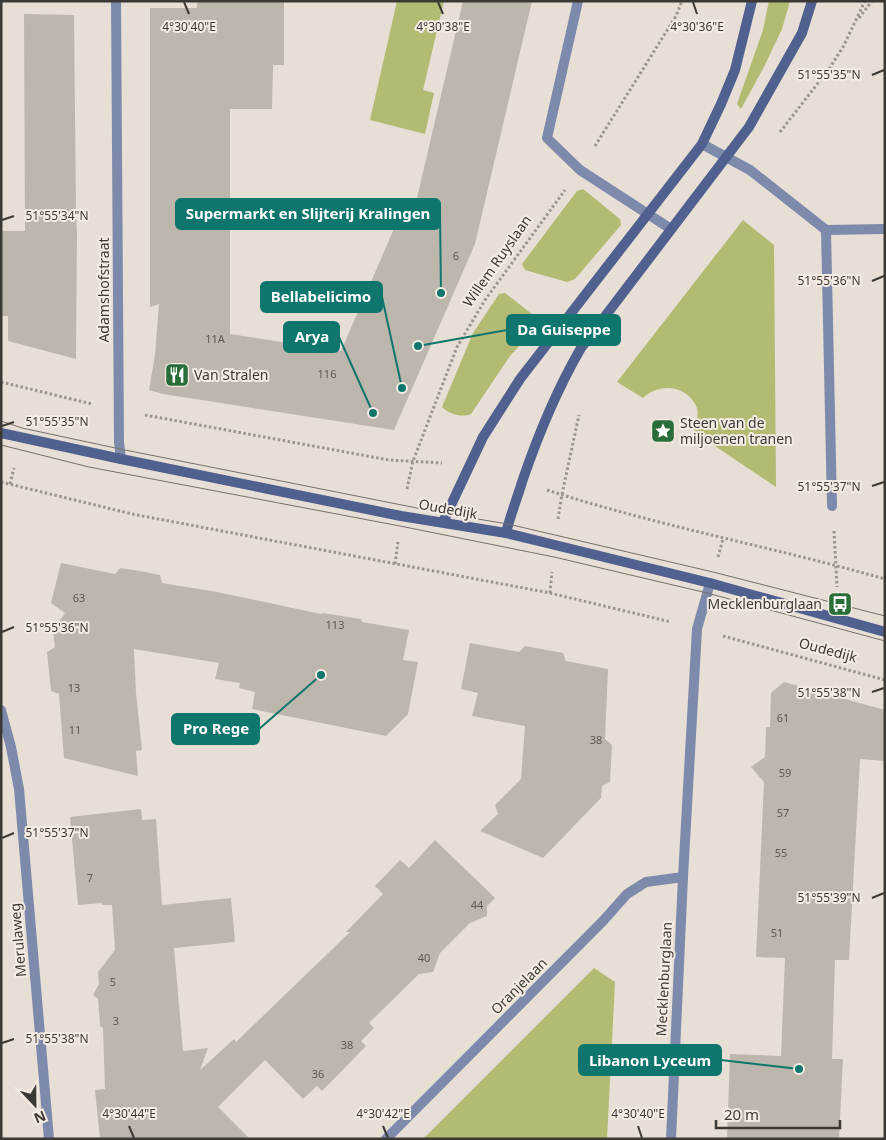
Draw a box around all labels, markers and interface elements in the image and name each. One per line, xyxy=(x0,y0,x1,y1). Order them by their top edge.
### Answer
text: 4°30'40"E xyxy=(162,18,216,35)
text: 4°30'38"E xyxy=(416,18,470,35)
text: 4°30'36"E xyxy=(670,18,724,35)
text: 51°55'35"N xyxy=(797,66,861,83)
callout: Supermarkt en Slijterij Kralingen xyxy=(176,199,440,229)
text: Supermarkt en Slijterij Kralingen xyxy=(186,203,430,223)
text: 51°55'34"N xyxy=(25,207,89,224)
street label: Willem Ruyslaan xyxy=(458,211,535,310)
street label: Adamshofstraat xyxy=(94,237,113,343)
house number: 6 xyxy=(453,248,459,263)
text: 51°55'36"N xyxy=(797,272,861,289)
callout: Bellabelicimo xyxy=(261,282,382,312)
text: Bellabelicimo xyxy=(271,286,371,306)
callout: Da Guiseppe xyxy=(507,315,620,345)
text: Da Guiseppe xyxy=(517,319,611,339)
callout: Arya xyxy=(284,322,339,352)
text: Arya xyxy=(295,326,329,346)
house number: 11A xyxy=(205,331,226,346)
restaurant icon: Van Stralen xyxy=(164,362,190,388)
place label: Van Stralen xyxy=(194,365,269,384)
house number: 116 xyxy=(318,366,336,381)
text: 51°55'35"N xyxy=(25,413,89,430)
place label: Steen van de miljoenen tranen xyxy=(680,413,793,448)
place icon: Steen van de miljoenen tranen xyxy=(650,418,676,444)
text: 51°55'37"N xyxy=(797,478,861,495)
street label: Oudedijk xyxy=(417,494,480,523)
house number: 63 xyxy=(73,590,85,605)
bus stop icon: Mecklenburglaan xyxy=(827,591,853,617)
place label: Mecklenburglaan xyxy=(708,594,822,613)
house number: 113 xyxy=(326,617,344,632)
text: 51°55'36"N xyxy=(25,619,89,636)
street label: Oudedijk xyxy=(797,633,860,667)
house number: 13 xyxy=(68,680,80,695)
text: 51°55'38"N xyxy=(797,684,861,701)
house number: 61 xyxy=(777,710,789,725)
callout: Pro Rege xyxy=(172,714,259,744)
text: Pro Rege xyxy=(183,718,249,738)
house number: 11 xyxy=(69,722,81,737)
house number: 38 xyxy=(590,732,602,747)
house number: 59 xyxy=(779,765,791,780)
house number: 57 xyxy=(777,805,789,820)
text: 51°55'37"N xyxy=(25,824,89,841)
house number: 55 xyxy=(775,845,787,860)
house number: 7 xyxy=(87,870,93,885)
text: 51°55'39"N xyxy=(797,889,861,906)
house number: 44 xyxy=(471,897,484,912)
street label: Merulaweg xyxy=(5,902,30,978)
street label: Mecklenburglaan xyxy=(651,921,676,1037)
house number: 51 xyxy=(771,925,783,940)
house number: 40 xyxy=(418,950,430,965)
street label: Oranjelaan xyxy=(486,953,551,1018)
house number: 5 xyxy=(110,974,116,989)
house number: 3 xyxy=(113,1013,119,1028)
text: 51°55'38"N xyxy=(25,1030,89,1047)
house number: 38 xyxy=(341,1037,353,1052)
callout: Libanon Lyceum xyxy=(579,1045,721,1075)
text: Libanon Lyceum xyxy=(589,1050,711,1070)
house number: 36 xyxy=(312,1066,324,1081)
north arrow xyxy=(10,1080,60,1130)
scale bar xyxy=(716,1098,840,1130)
text: 20 m xyxy=(724,1104,759,1124)
text: 4°30'44"E xyxy=(102,1105,156,1122)
text: 4°30'42"E xyxy=(356,1105,410,1122)
text: 4°30'40"E xyxy=(611,1105,665,1122)
text: N xyxy=(31,1107,49,1128)

